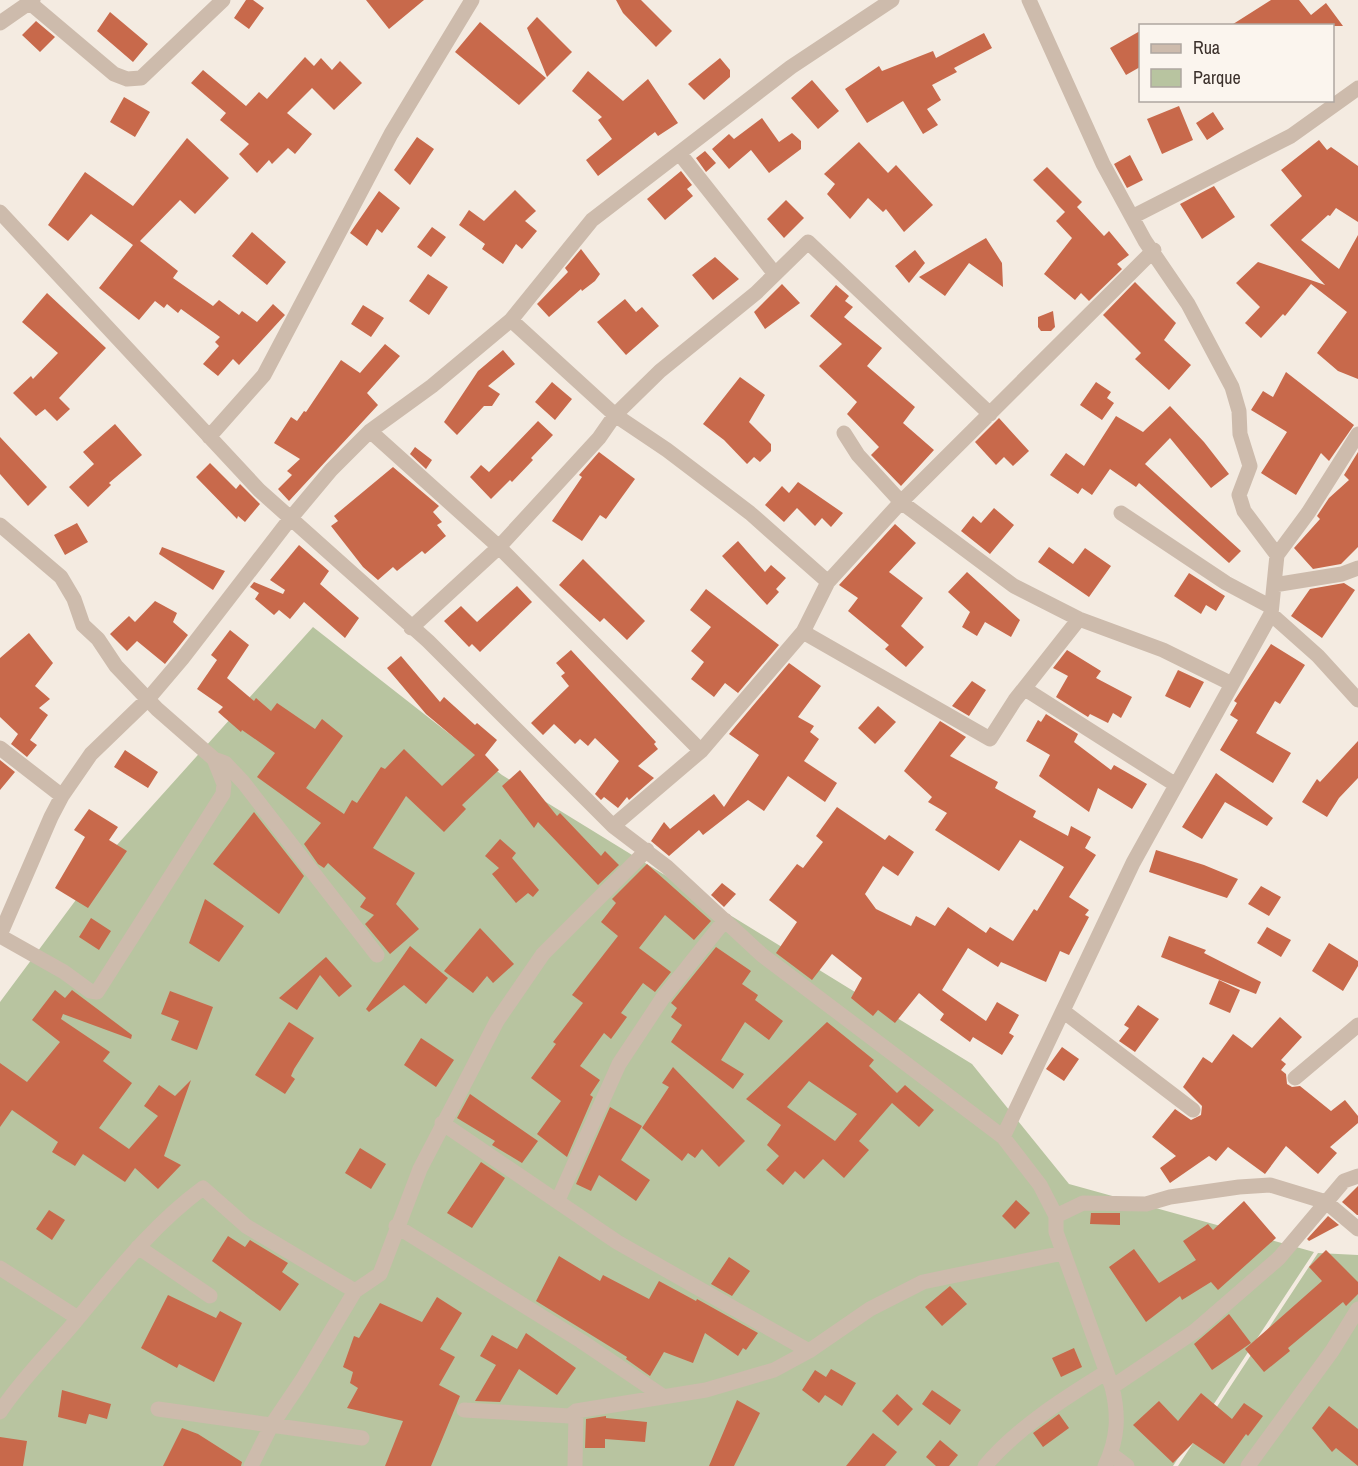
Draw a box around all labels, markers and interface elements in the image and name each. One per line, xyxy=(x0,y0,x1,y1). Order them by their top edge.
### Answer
legend xyxy=(1139,24,1334,102)
text: Rua xyxy=(1193,35,1220,60)
text: Parque xyxy=(1193,65,1241,90)

